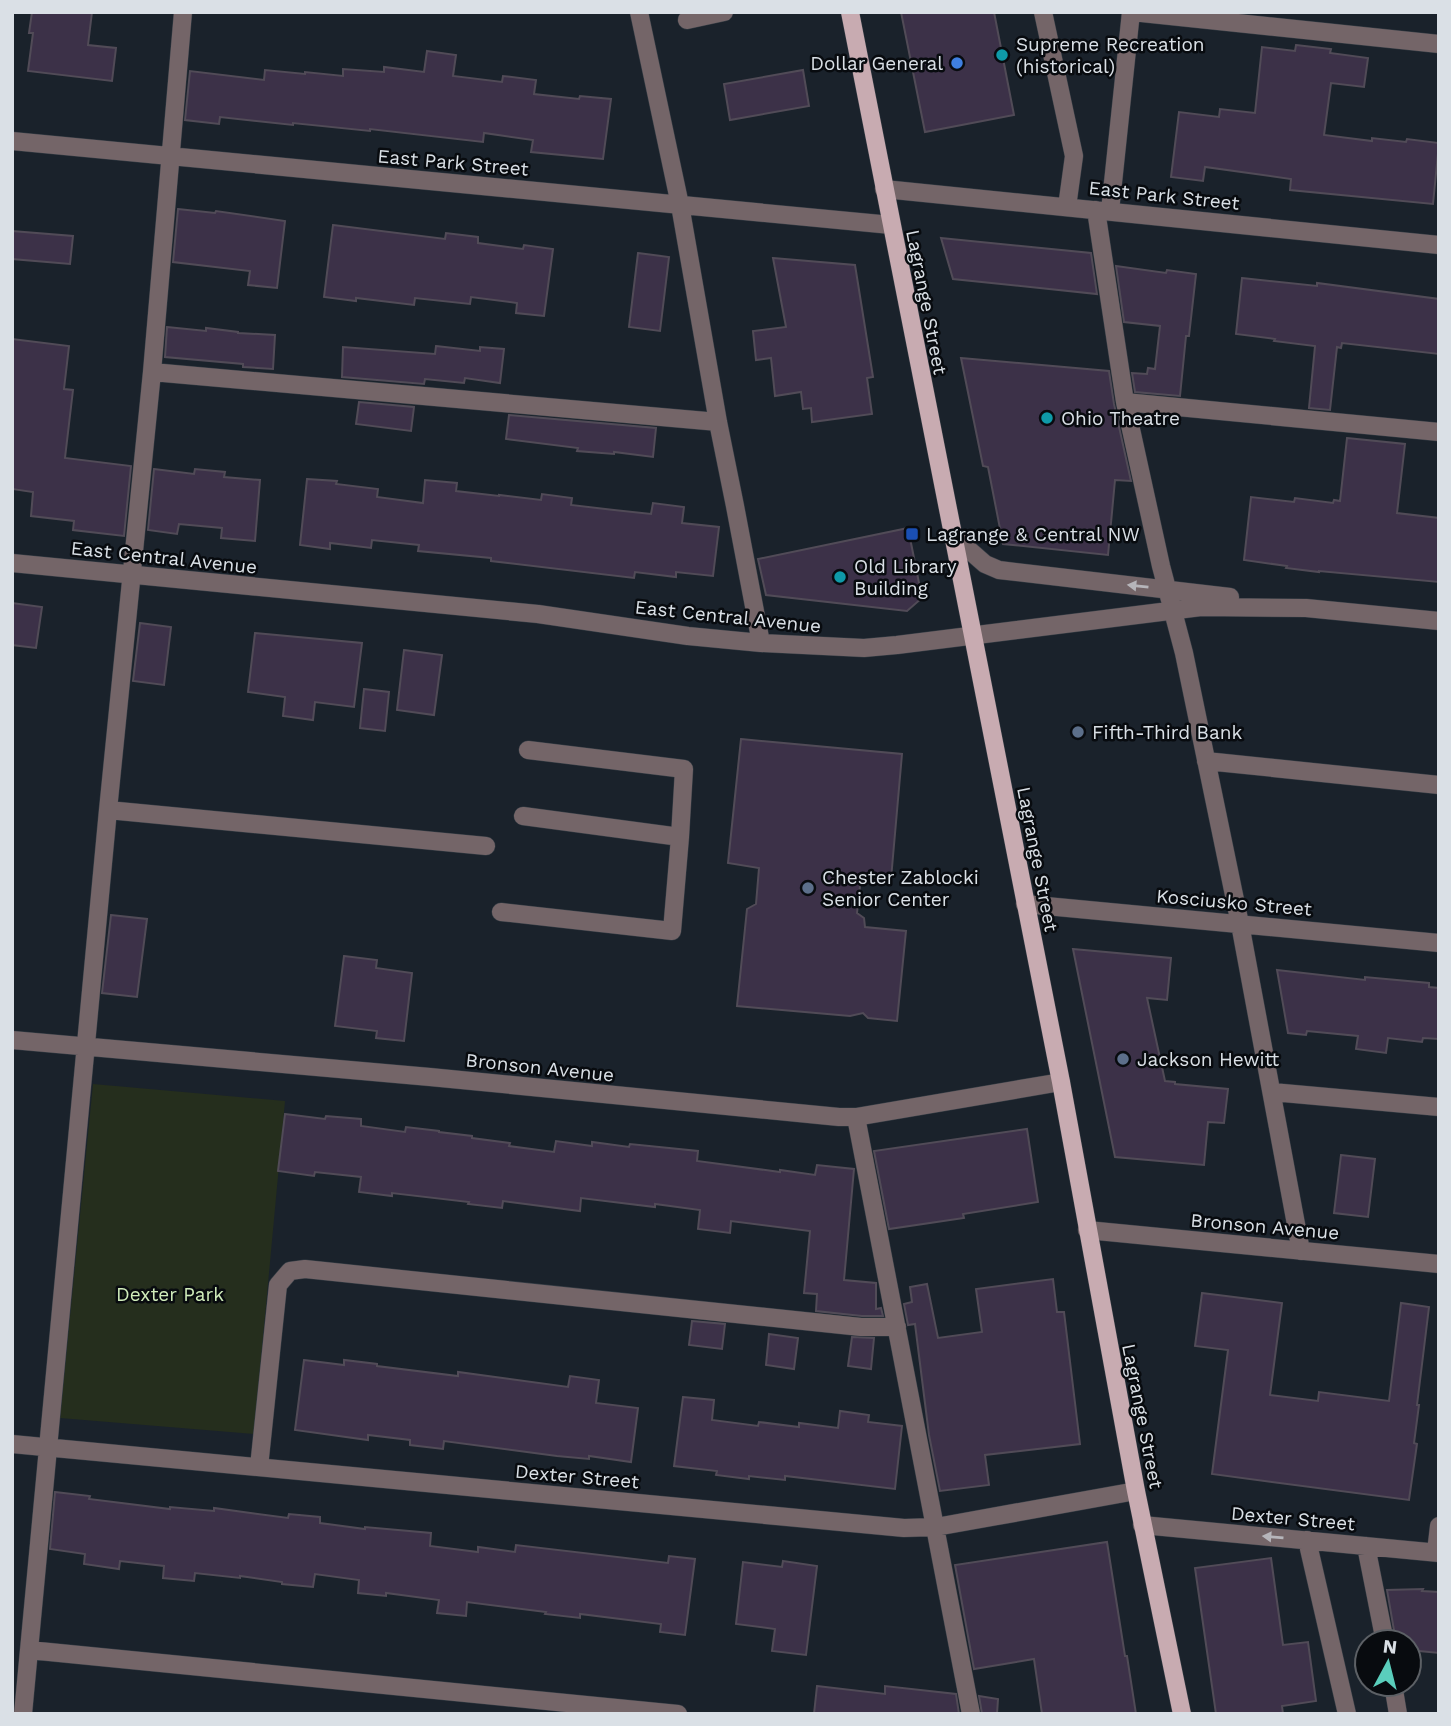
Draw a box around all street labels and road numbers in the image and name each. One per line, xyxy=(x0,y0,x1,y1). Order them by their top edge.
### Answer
street label: East Park Street xyxy=(377,144,529,181)
street label: East Park Street xyxy=(1087,176,1240,215)
street label: Lagrange Street xyxy=(901,228,952,376)
street label: East Central Avenue xyxy=(70,536,258,579)
street label: East Central Avenue xyxy=(634,595,822,638)
street label: Lagrange Street xyxy=(1012,785,1063,933)
street label: Kosciusko Street xyxy=(1155,884,1313,921)
street label: Bronson Avenue xyxy=(465,1048,615,1087)
street label: Bronson Avenue xyxy=(1190,1209,1340,1244)
street label: Lagrange Street xyxy=(1117,1342,1168,1490)
street label: Dexter Street xyxy=(514,1460,640,1493)
street label: Dexter Street xyxy=(1230,1502,1356,1535)

